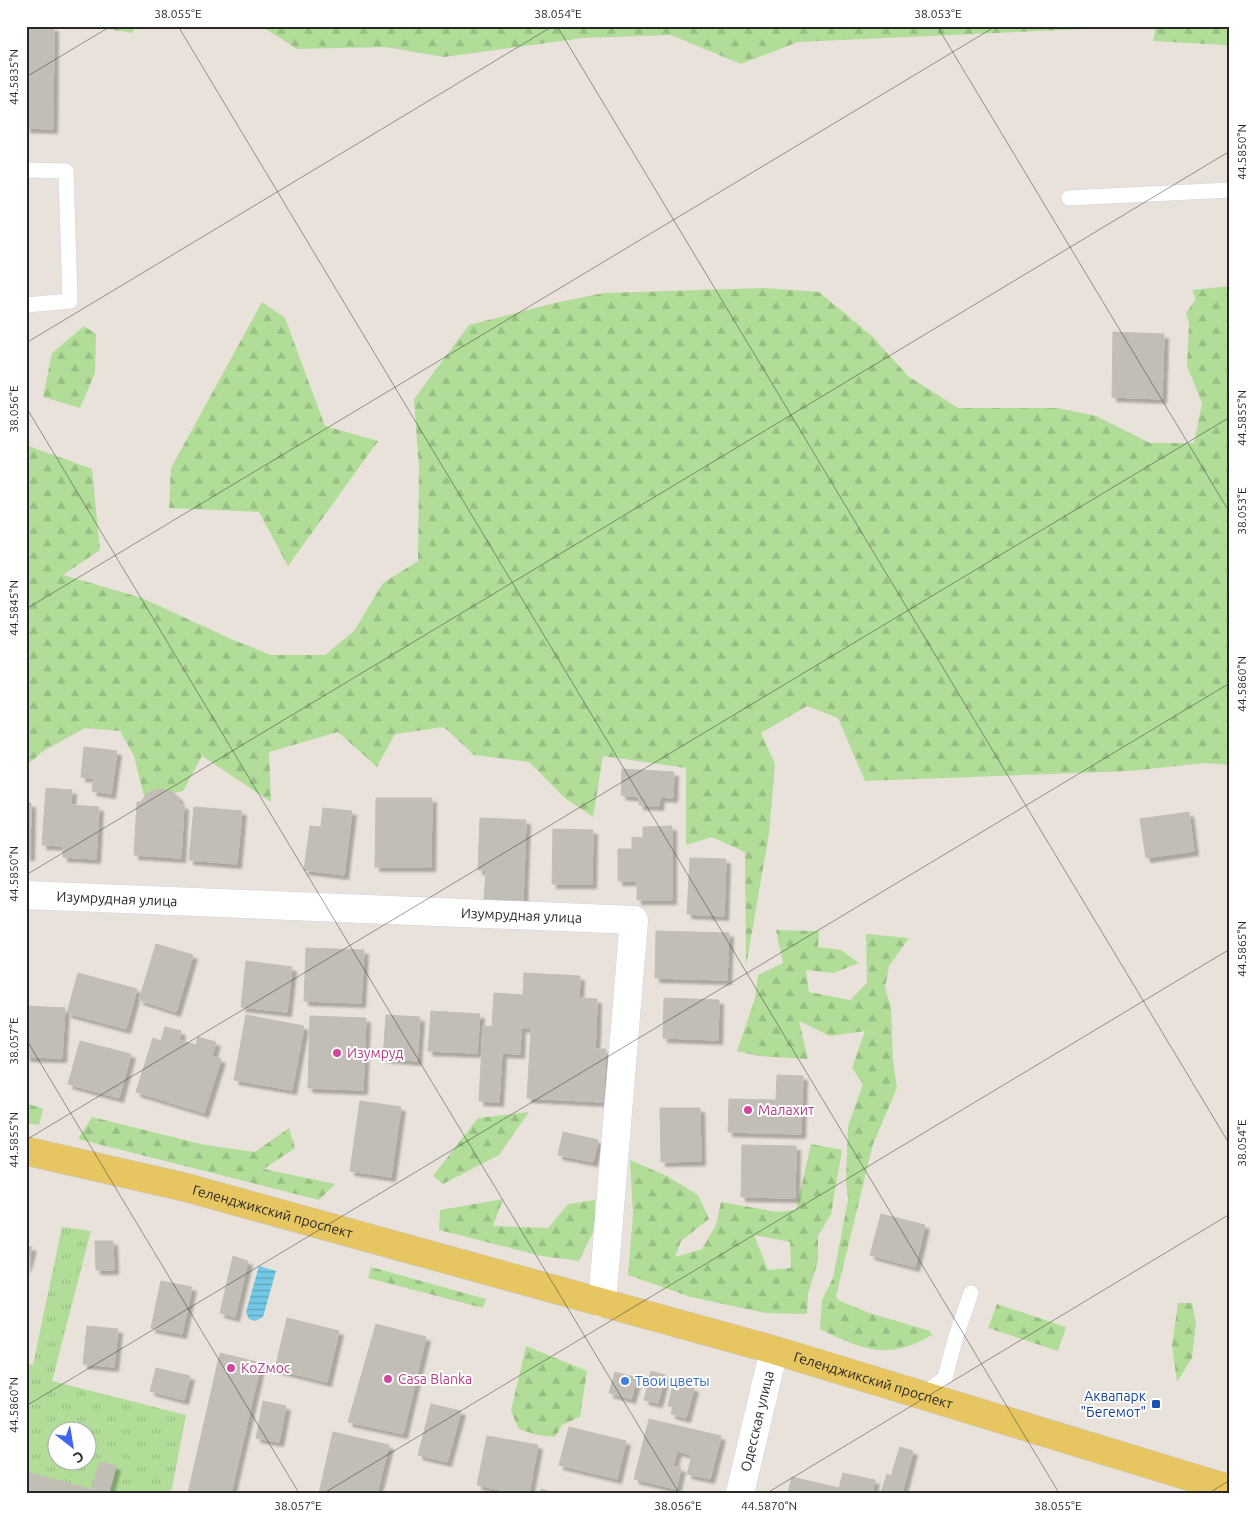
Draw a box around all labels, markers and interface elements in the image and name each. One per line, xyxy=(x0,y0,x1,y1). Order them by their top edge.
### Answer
text: 38.055°E xyxy=(154,7,202,20)
text: 38.054°E xyxy=(534,7,582,20)
text: 38.053°E xyxy=(914,7,962,20)
text: 44.5835°N xyxy=(7,49,20,105)
text: 44.5850°N xyxy=(1235,124,1248,180)
text: 38.056°E xyxy=(7,385,20,433)
text: 44.5855°N xyxy=(1235,390,1248,446)
text: 38.053°E xyxy=(1235,487,1248,535)
text: 44.5845°N xyxy=(7,580,20,636)
text: 44.5860°N xyxy=(1235,656,1248,712)
text: 44.5850°N xyxy=(7,846,20,902)
street label: Изумрудная улица xyxy=(56,888,178,909)
street label: Изумрудная улица xyxy=(461,905,582,926)
text: 44.5865°N xyxy=(1235,921,1248,977)
text: 38.057°E xyxy=(7,1017,20,1065)
place label: Изумруд xyxy=(347,1045,404,1061)
marker: Изумруд xyxy=(331,1047,343,1059)
place label: Малахит xyxy=(758,1102,814,1118)
marker: Малахит xyxy=(742,1104,754,1116)
text: 44.5855°N xyxy=(7,1112,20,1168)
text: 38.054°E xyxy=(1235,1119,1248,1167)
street label: Геленджикский проспект xyxy=(191,1182,354,1241)
street label: Геленджикский проспект xyxy=(792,1349,955,1412)
place label: КоZмос xyxy=(241,1360,291,1376)
marker: КоZмос xyxy=(225,1362,237,1374)
street label: Одесская улица xyxy=(737,1369,777,1473)
place label: Casa Blanka xyxy=(398,1371,472,1387)
marker: Casa Blanka xyxy=(382,1373,394,1385)
place label: Твои цветы xyxy=(635,1373,710,1389)
marker: Твои цветы xyxy=(619,1375,631,1387)
text: 44.5860°N xyxy=(7,1377,20,1433)
place label: Аквапарк "Бегемот" xyxy=(1080,1388,1146,1420)
marker: Аквапарк "Бегемот" xyxy=(1150,1398,1162,1410)
north arrow xyxy=(48,1422,98,1472)
text: С xyxy=(71,1448,87,1466)
text: 38.057°E xyxy=(274,1499,322,1512)
text: 38.056°E xyxy=(654,1499,702,1512)
text: 44.5870°N xyxy=(741,1499,797,1512)
text: 38.055°E xyxy=(1034,1499,1082,1512)

